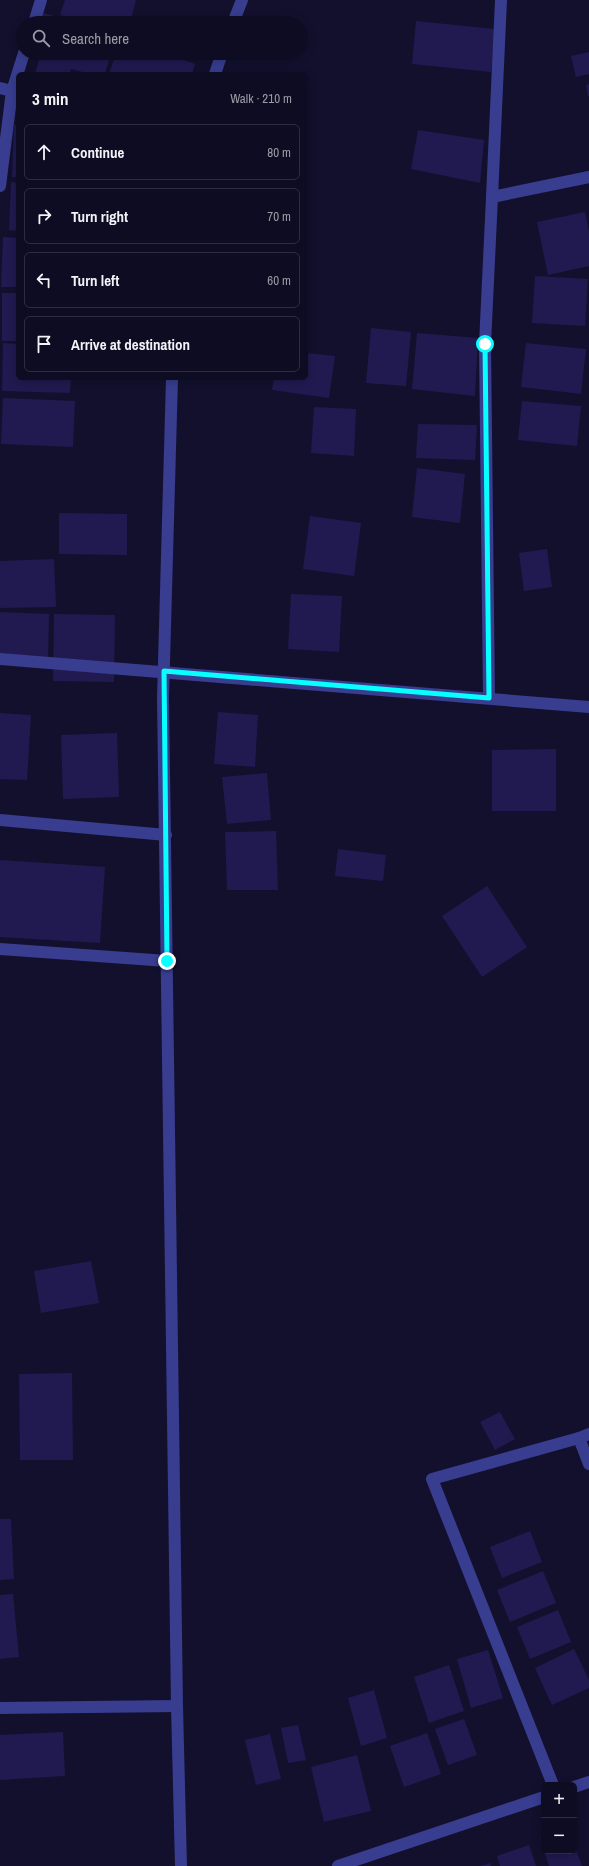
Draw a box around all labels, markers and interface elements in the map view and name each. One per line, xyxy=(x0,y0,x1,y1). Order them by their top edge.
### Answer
search box xyxy=(16,16,308,60)
icon: search xyxy=(30,27,52,49)
text: Search here xyxy=(62,28,129,49)
text: 3 min xyxy=(32,87,68,110)
text: Walk · 210 m xyxy=(230,90,292,107)
icon: ahead xyxy=(33,141,55,163)
text: Continue xyxy=(71,142,124,163)
text: 80 m xyxy=(267,144,291,161)
icon: right xyxy=(33,205,55,227)
text: Turn right xyxy=(71,206,128,227)
text: 70 m xyxy=(267,208,291,225)
icon: left xyxy=(33,269,55,291)
text: Turn left xyxy=(71,270,119,291)
text: 60 m xyxy=(267,272,291,289)
icon: arrive xyxy=(33,333,55,355)
text: Arrive at destination xyxy=(71,334,190,355)
route start xyxy=(476,335,494,353)
route end xyxy=(158,952,176,970)
map controls xyxy=(541,1782,577,1854)
button: + xyxy=(541,1782,577,1818)
button: − xyxy=(541,1818,577,1854)

